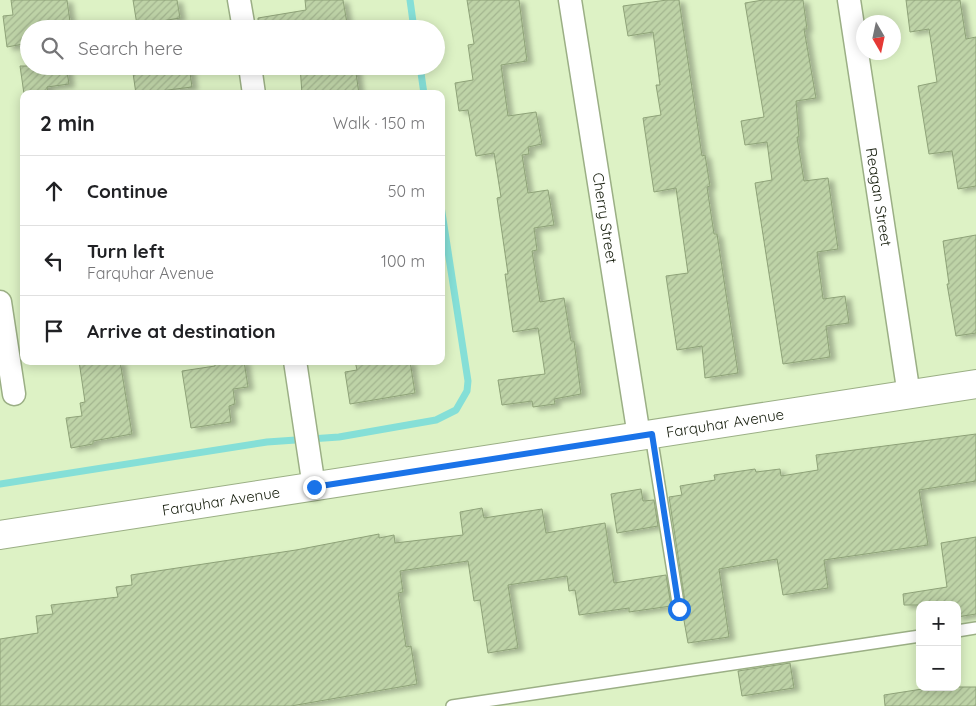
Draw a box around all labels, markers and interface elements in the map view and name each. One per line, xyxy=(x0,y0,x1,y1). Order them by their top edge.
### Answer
north arrow xyxy=(856,15,901,60)
search box xyxy=(20,20,445,75)
icon: search xyxy=(38,34,66,62)
text: Search here xyxy=(78,36,183,60)
text: 2 min xyxy=(40,110,95,136)
text: Walk · 150 m xyxy=(333,113,425,133)
street label: Reagan Street xyxy=(862,146,896,248)
street label: Cherry Street xyxy=(588,171,622,265)
icon: ahead xyxy=(40,177,68,205)
text: Continue xyxy=(87,179,168,203)
text: 50 m xyxy=(388,181,425,201)
text: Turn left xyxy=(87,239,165,263)
icon: left xyxy=(40,247,68,275)
text: 100 m xyxy=(381,251,425,271)
text: Farquhar Avenue xyxy=(87,263,214,283)
icon: arrive xyxy=(40,317,68,345)
text: Arrive at destination xyxy=(87,319,276,343)
street label: Farquhar Avenue xyxy=(665,404,785,442)
route end xyxy=(303,476,326,499)
street label: Farquhar Avenue xyxy=(161,482,281,520)
route start xyxy=(668,598,691,621)
map controls xyxy=(916,601,961,691)
button: + xyxy=(916,601,961,646)
button: − xyxy=(916,646,961,691)

